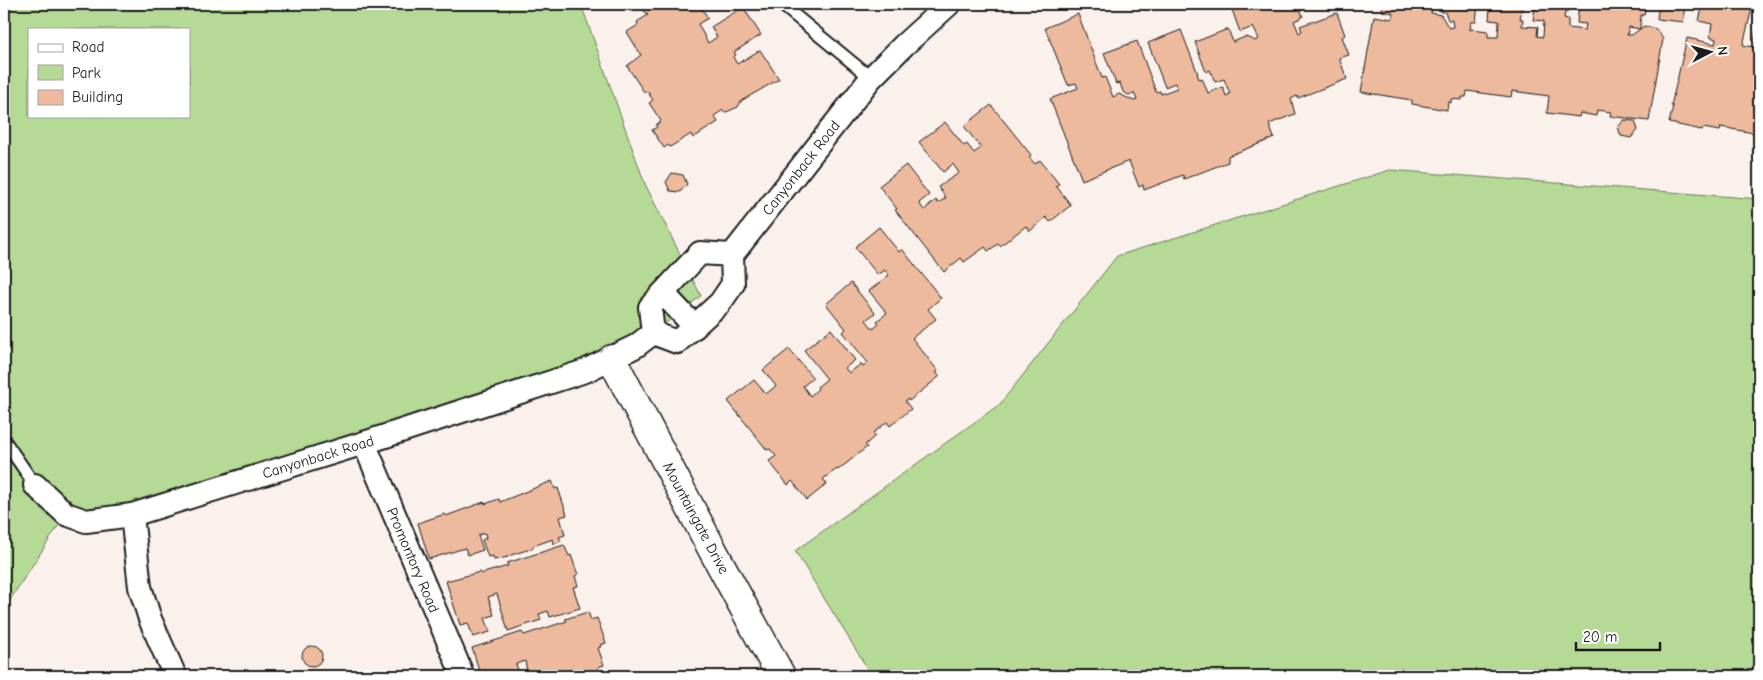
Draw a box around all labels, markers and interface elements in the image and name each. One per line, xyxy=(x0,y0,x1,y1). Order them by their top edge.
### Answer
legend xyxy=(28,28,190,118)
north arrow xyxy=(1686,28,1736,78)
text: Road xyxy=(72,38,104,56)
text: N xyxy=(1714,45,1731,56)
text: Park xyxy=(72,64,101,82)
text: Building xyxy=(72,88,123,106)
street label: Canyonback Road xyxy=(758,117,844,219)
street label: Canyonback Road xyxy=(260,431,376,483)
street label: Mountaingate Drive xyxy=(659,459,733,577)
street label: Promontory Road xyxy=(383,505,443,615)
scale bar xyxy=(1576,620,1659,652)
text: 20 m xyxy=(1583,628,1617,646)

